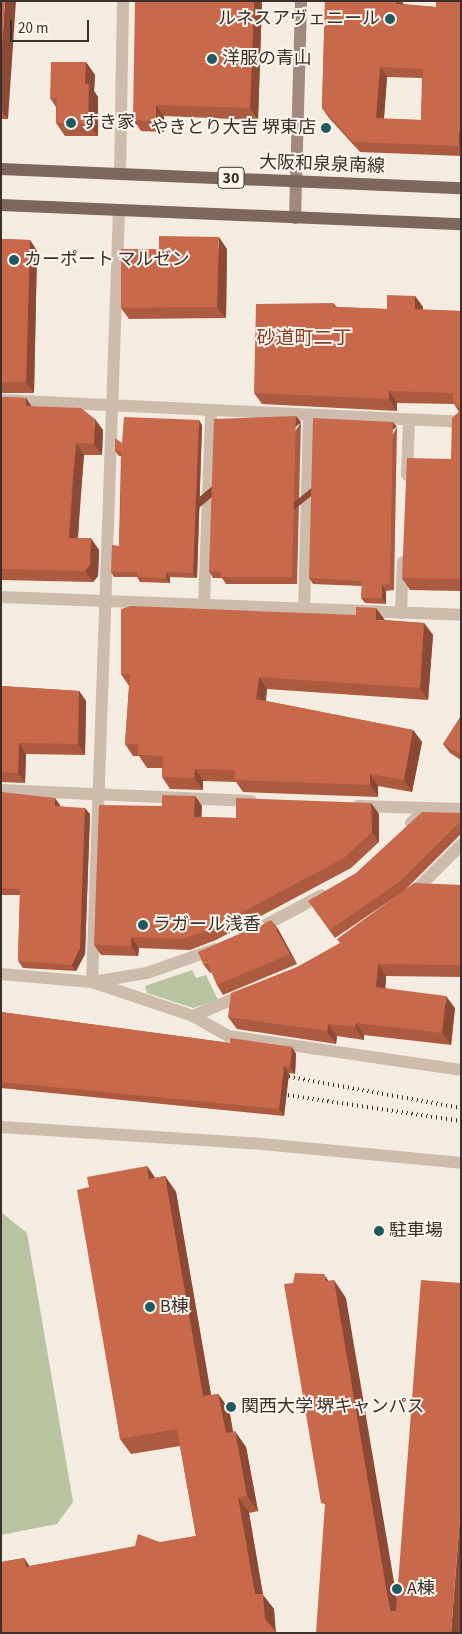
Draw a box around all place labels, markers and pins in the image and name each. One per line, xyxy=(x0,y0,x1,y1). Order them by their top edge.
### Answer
place label: ルネスアヴェニール xyxy=(218,8,380,30)
marker: ルネスアヴェニール xyxy=(384,13,396,25)
place label: 洋服の青山 xyxy=(222,48,312,70)
marker: 洋服の青山 xyxy=(206,53,218,65)
place label: すき家 xyxy=(81,112,135,134)
marker: すき家 xyxy=(65,117,77,129)
place label: やきとり大吉 堺東店 xyxy=(150,117,316,139)
marker: やきとり大吉 堺東店 xyxy=(320,122,332,134)
place label: カーポート マルゼン xyxy=(24,249,190,271)
marker: カーポート マルゼン xyxy=(8,254,20,266)
place label: ラガール浅香 xyxy=(153,914,261,936)
marker: ラガール浅香 xyxy=(137,919,149,931)
place label: 駐車場 xyxy=(389,1220,443,1242)
marker: 駐車場 xyxy=(373,1225,385,1237)
place label: B棟 xyxy=(160,1296,189,1318)
marker: B棟 xyxy=(144,1301,156,1313)
place label: 関西大学 堺キャンパス xyxy=(241,1396,425,1418)
marker: 関西大学 堺キャンパス xyxy=(225,1401,237,1413)
place label: A棟 xyxy=(407,1578,435,1600)
marker: A棟 xyxy=(391,1583,403,1595)

